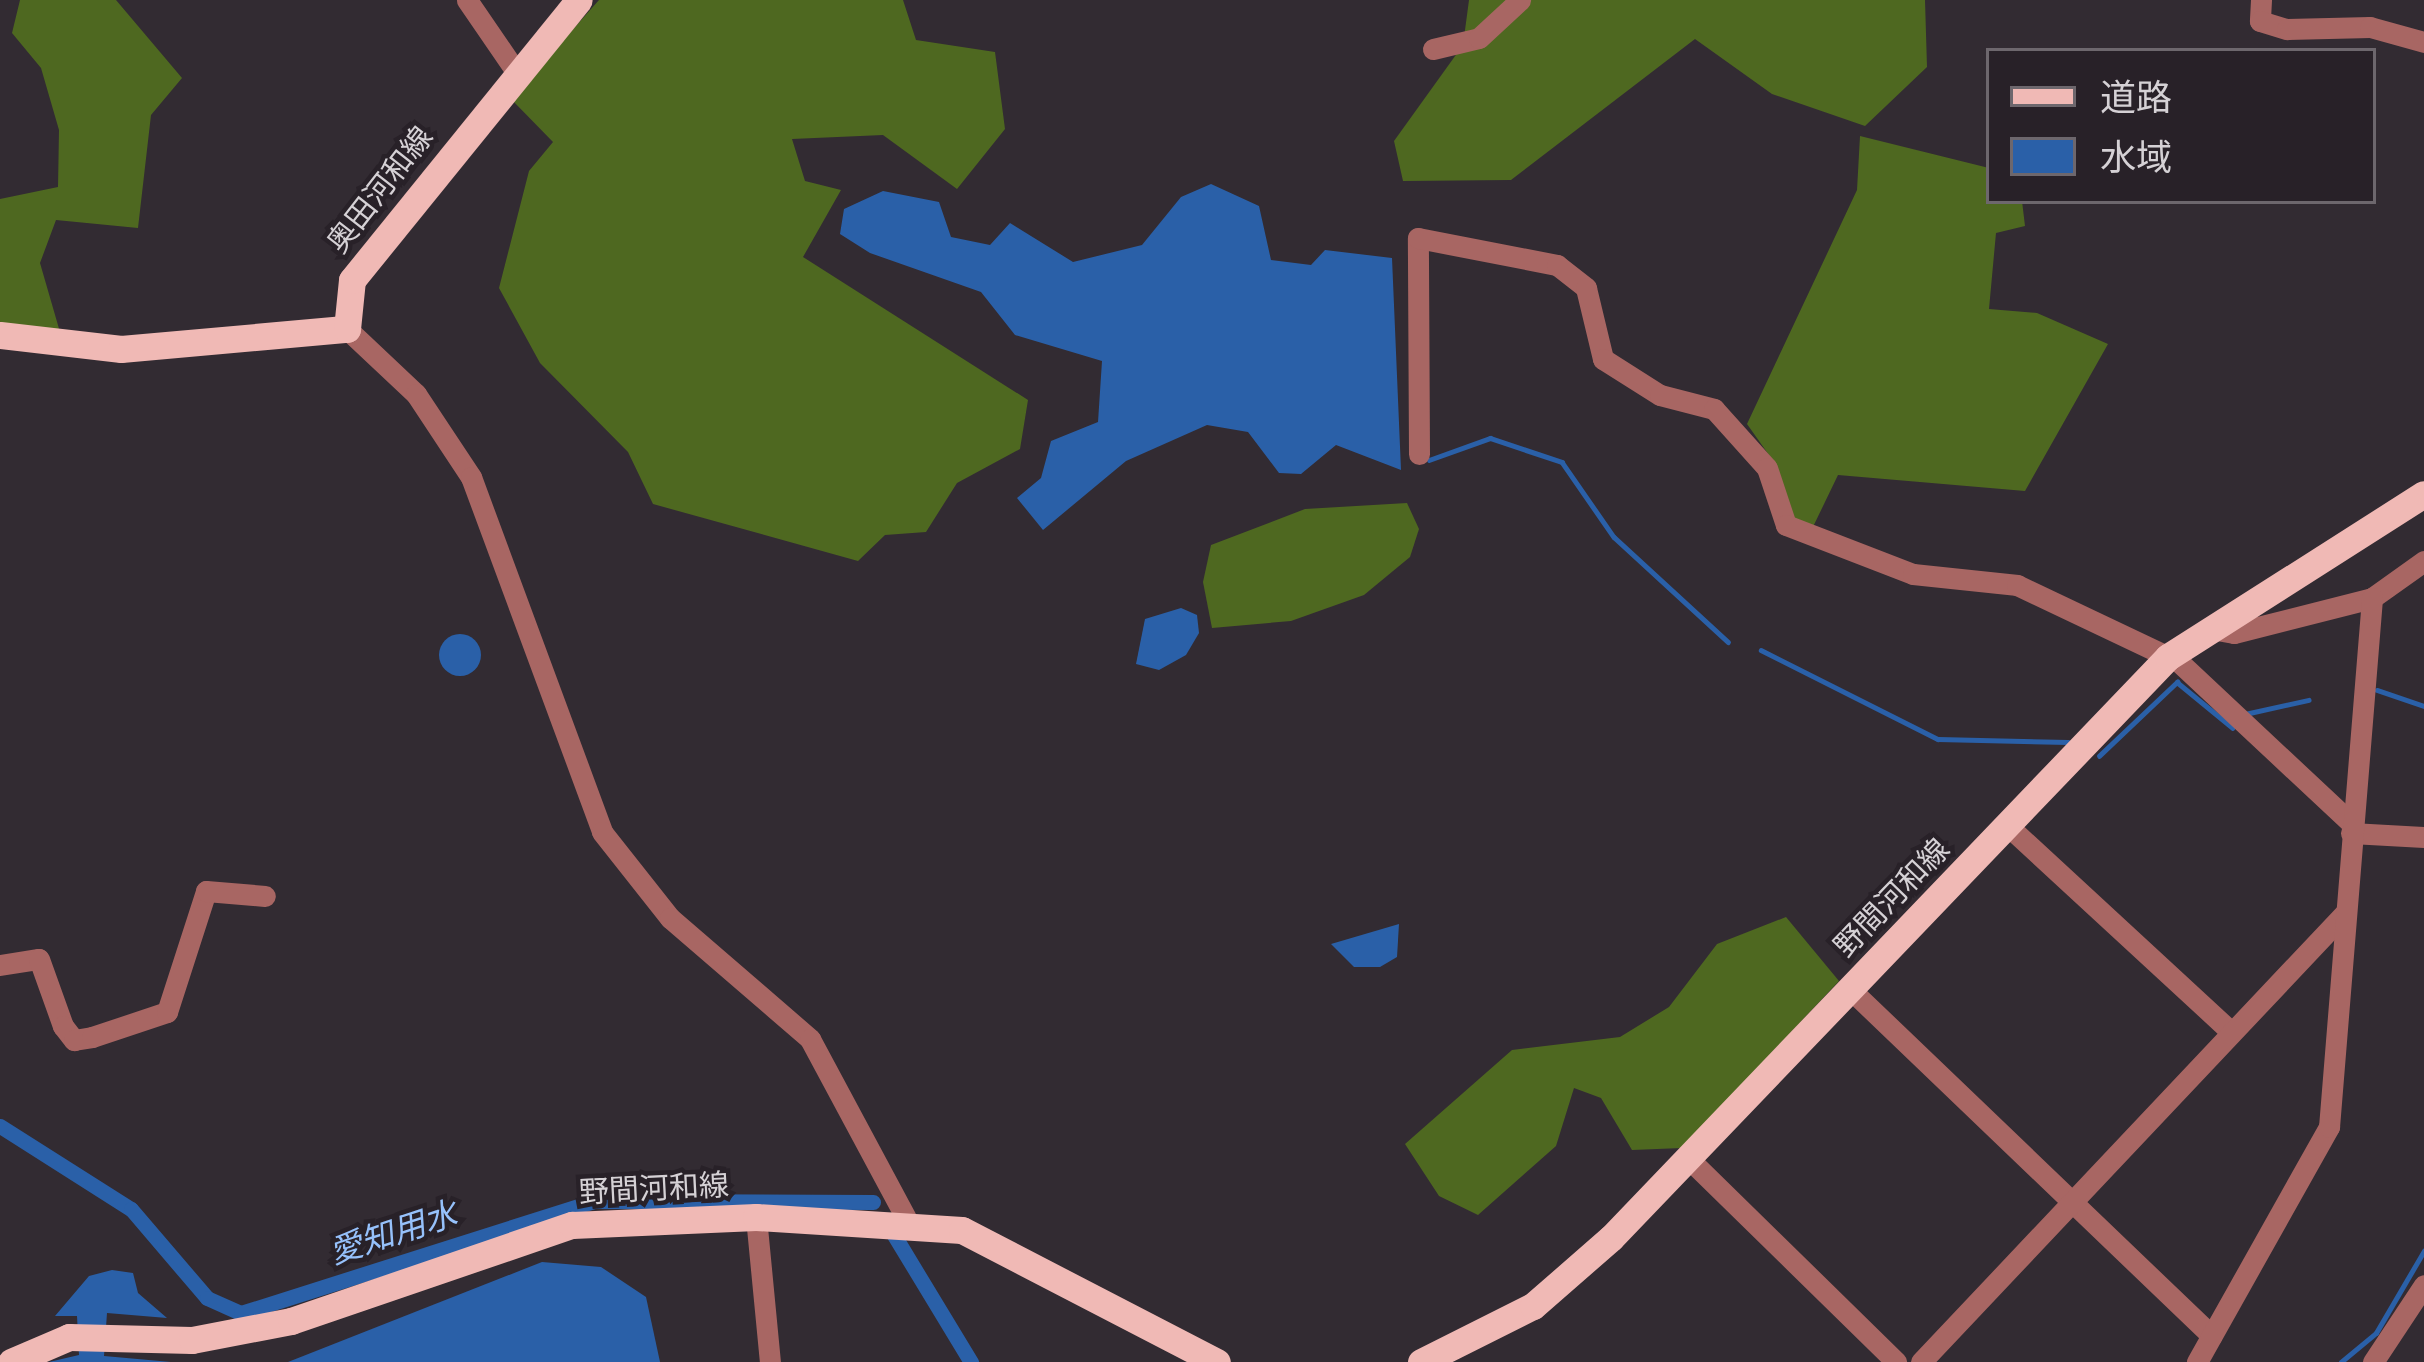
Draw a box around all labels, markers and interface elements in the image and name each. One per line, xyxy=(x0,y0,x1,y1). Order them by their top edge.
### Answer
legend xyxy=(1986,48,2376,204)
text: 道路 xyxy=(2100,72,2172,123)
street label: 奥田河和線 xyxy=(320,120,440,260)
text: 水域 xyxy=(2100,132,2172,183)
street label: 野間河和線 xyxy=(1827,832,1957,964)
street label: 野間河和線 xyxy=(578,1167,730,1211)
water label: 愛知用水 xyxy=(324,1194,462,1272)

